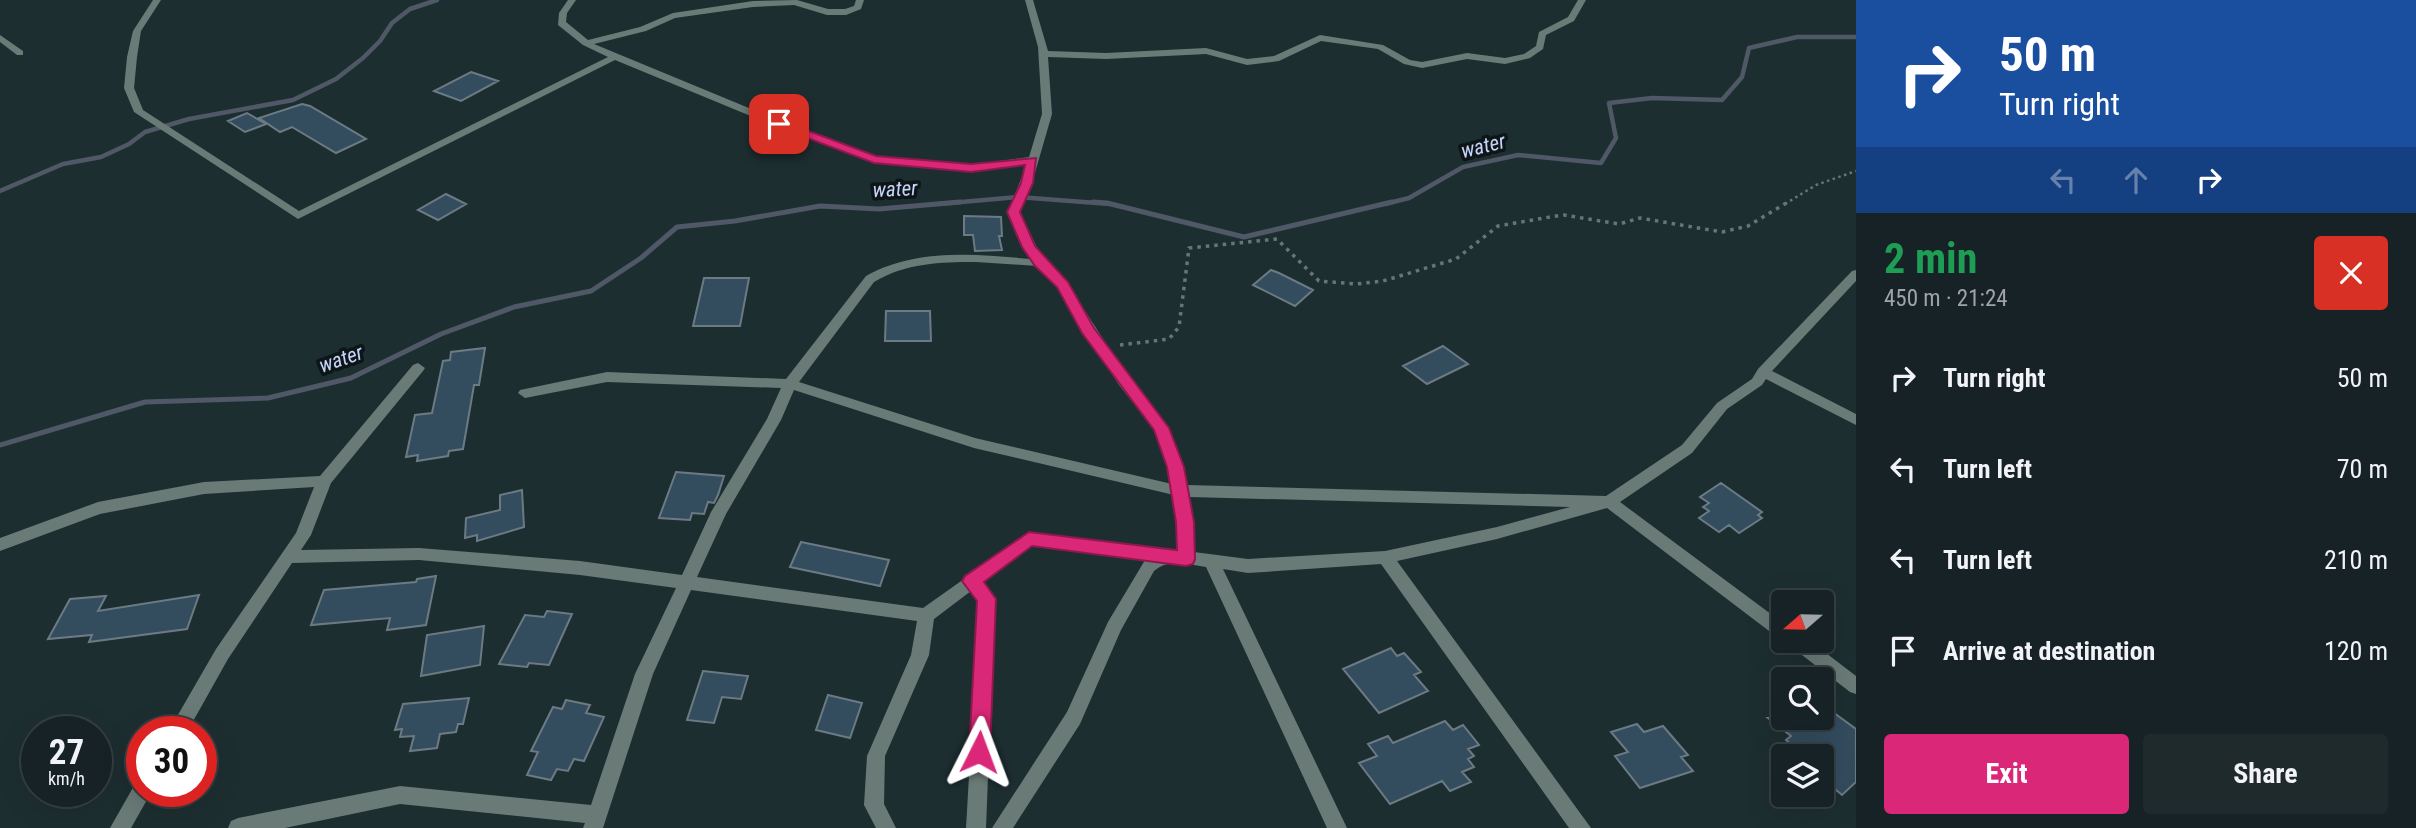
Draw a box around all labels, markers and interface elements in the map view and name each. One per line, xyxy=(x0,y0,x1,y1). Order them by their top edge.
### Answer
text: 50 m xyxy=(1999,26,2096,83)
icon: right xyxy=(1884,28,1975,119)
text: Turn right xyxy=(1999,85,2120,123)
pin xyxy=(749,94,809,154)
icon: arrive xyxy=(760,105,798,143)
water label: water xyxy=(1458,129,1508,163)
icon: left xyxy=(2044,161,2082,199)
icon: ahead xyxy=(2117,161,2155,199)
icon: right xyxy=(2190,161,2228,199)
water label: water xyxy=(872,176,919,202)
text: 2 min xyxy=(1884,234,1977,283)
button: close xyxy=(2314,236,2388,310)
text: 450 m · 21:24 xyxy=(1884,285,2008,312)
water label: water xyxy=(316,340,367,378)
icon: right xyxy=(1884,359,1922,397)
text: Turn right xyxy=(1943,363,2045,393)
text: 50 m xyxy=(2337,363,2388,393)
icon: left xyxy=(1884,450,1922,488)
text: Turn left xyxy=(1943,454,2032,484)
text: 70 m xyxy=(2337,454,2388,484)
icon: left xyxy=(1884,541,1922,579)
text: Turn left xyxy=(1943,545,2032,575)
text: 210 m xyxy=(2324,545,2388,575)
north arrow xyxy=(1771,590,1834,653)
map controls xyxy=(1771,590,1834,807)
icon: arrive xyxy=(1884,632,1922,670)
text: Arrive at destination xyxy=(1943,636,2155,666)
text: 120 m xyxy=(2324,636,2388,666)
button: search xyxy=(1771,667,1834,730)
position arrow xyxy=(942,715,1016,789)
speed limit sign: 30 xyxy=(126,716,217,807)
text: 27 xyxy=(49,732,84,773)
button: Exit xyxy=(1884,734,2129,814)
button: Share xyxy=(2143,734,2388,814)
button: layers xyxy=(1771,744,1834,807)
text: km/h xyxy=(48,768,85,789)

